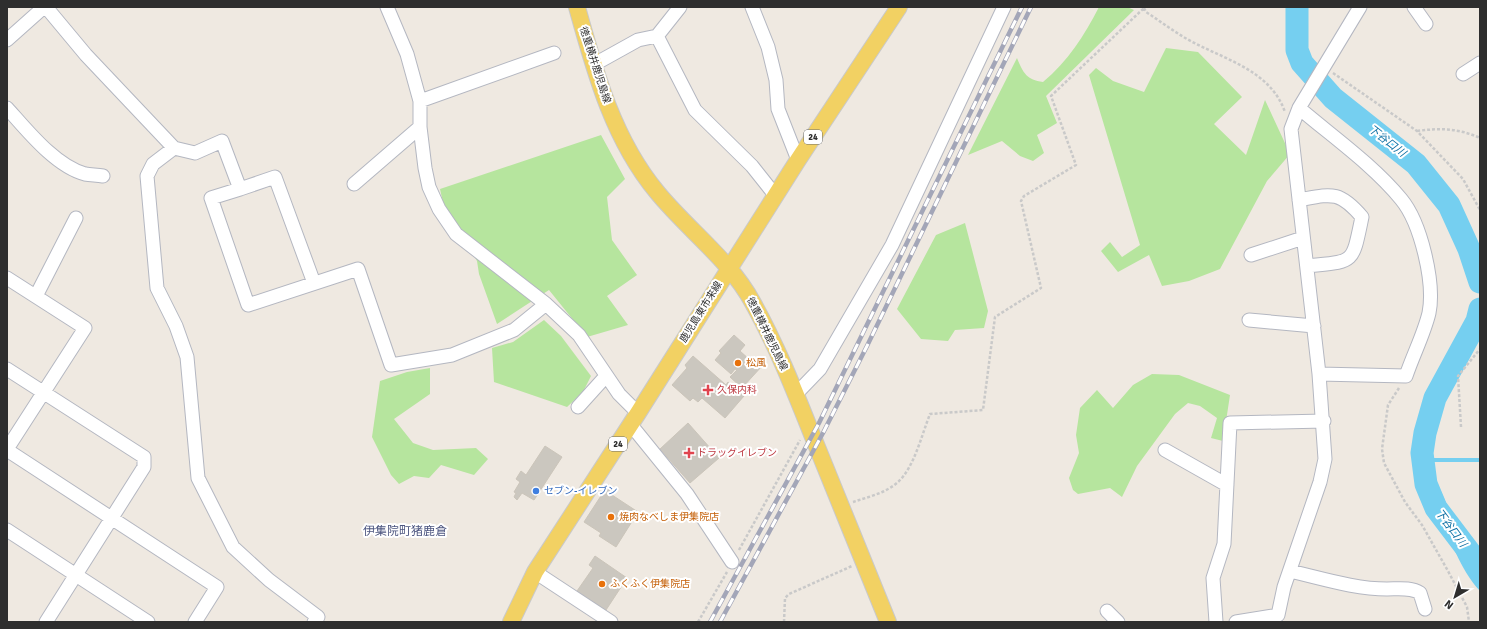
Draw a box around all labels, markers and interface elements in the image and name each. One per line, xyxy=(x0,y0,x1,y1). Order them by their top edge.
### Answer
street label: 徳重横井鹿児島線 xyxy=(577,25,613,105)
water label: 下谷口川 xyxy=(1366,122,1409,160)
road number: 24 xyxy=(804,130,822,144)
street label: 鹿児島東市来線 xyxy=(677,279,725,345)
street label: 徳重横井鹿児島線 xyxy=(744,295,790,373)
place label: 松風 xyxy=(746,357,766,369)
marker: 松風 xyxy=(733,358,743,368)
marker: 久保内科 xyxy=(702,384,714,396)
place label: 久保内科 xyxy=(717,384,757,396)
road number: 24 xyxy=(609,437,627,451)
place label: ドラッグイレブン xyxy=(697,447,777,459)
marker: ドラッグイレブン xyxy=(684,448,694,458)
place label: セブン-イレブン xyxy=(544,485,618,497)
marker: セブン-イレブン xyxy=(531,486,541,496)
water label: 下谷口川 xyxy=(1433,507,1470,550)
place label: 焼肉なべしま伊集院店 xyxy=(619,511,719,523)
marker: 焼肉なべしま伊集院店 xyxy=(606,512,616,522)
district label: 伊集院町猪鹿倉 xyxy=(363,524,447,539)
north arrow xyxy=(1435,577,1475,617)
place label: ふくふく伊集院店 xyxy=(610,578,690,590)
marker: ふくふく伊集院店 xyxy=(597,579,607,589)
text: N xyxy=(1442,597,1456,612)

